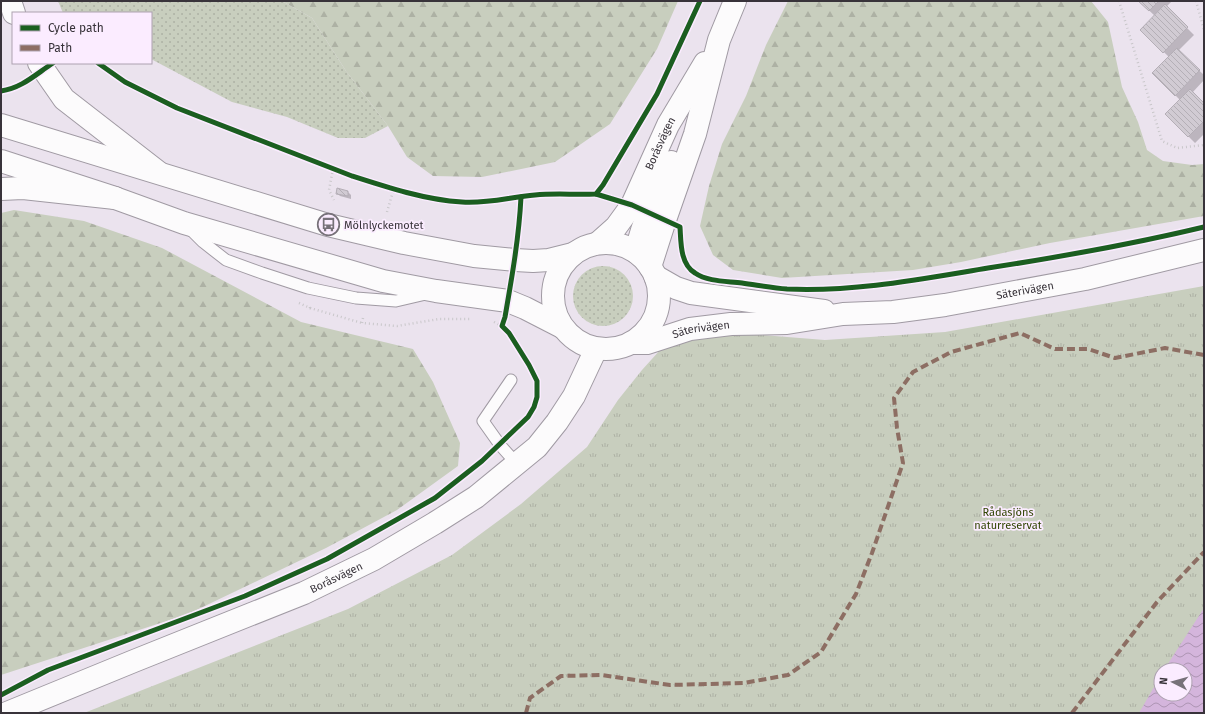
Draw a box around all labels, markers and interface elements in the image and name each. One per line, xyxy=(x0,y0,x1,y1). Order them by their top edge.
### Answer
legend xyxy=(12,12,152,64)
text: Cycle path xyxy=(48,21,104,35)
text: Path xyxy=(48,41,72,55)
street label: Boråsvägen xyxy=(642,114,678,172)
bus stop icon: Mölnlyckemotet xyxy=(315,212,341,238)
place label: Mölnlyckemotet xyxy=(344,219,424,232)
street label: Säterivägen xyxy=(995,278,1055,302)
street label: Säterivägen xyxy=(671,318,730,341)
park label: Rådasjöns naturreservat xyxy=(974,506,1042,532)
street label: Boråsvägen xyxy=(308,559,365,596)
north arrow xyxy=(1153,662,1193,702)
text: N xyxy=(1157,677,1170,685)

